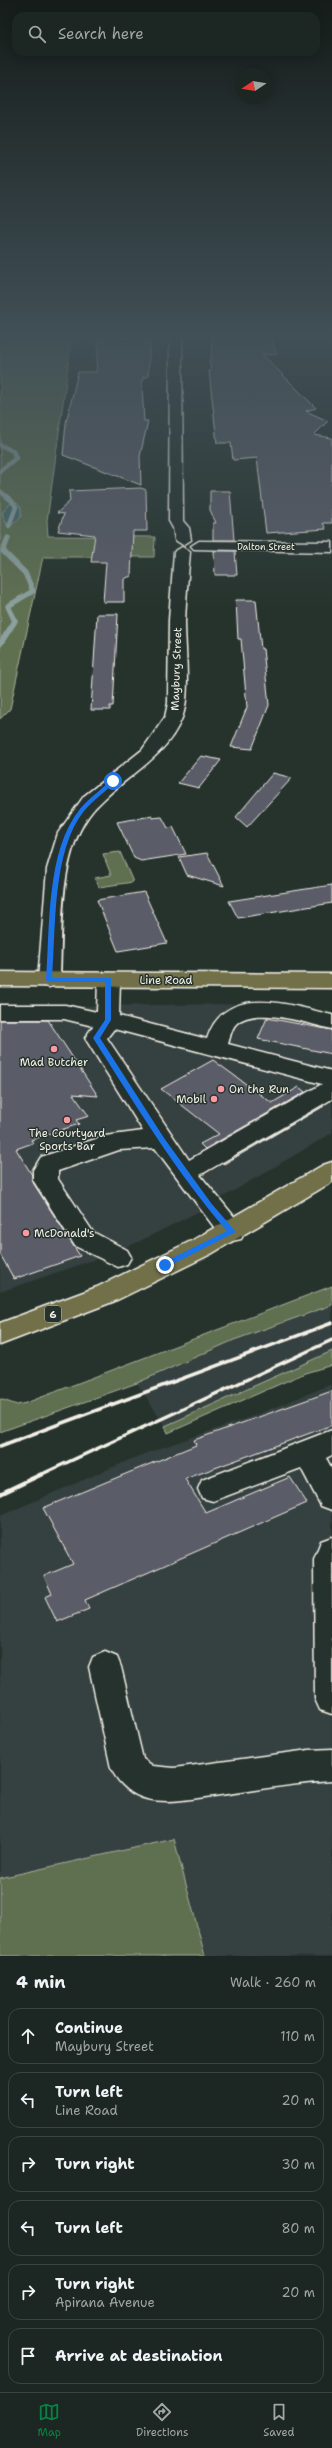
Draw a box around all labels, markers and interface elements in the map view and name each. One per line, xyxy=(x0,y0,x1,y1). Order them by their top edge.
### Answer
search box xyxy=(12,12,320,56)
icon: search xyxy=(26,23,48,45)
text: Search here xyxy=(58,24,144,44)
north arrow xyxy=(236,68,272,104)
street label: Dalton Street xyxy=(237,541,295,553)
street label: Maybury Street xyxy=(168,627,185,711)
route start xyxy=(104,772,122,790)
street label: Line Road xyxy=(140,973,193,988)
marker: Mad Butcher xyxy=(49,1044,59,1054)
place label: Mad Butcher xyxy=(20,1055,88,1070)
place label: On the Run xyxy=(229,1082,289,1097)
marker: On the Run xyxy=(216,1084,226,1094)
place label: Mobil xyxy=(176,1092,207,1107)
marker: Mobil xyxy=(209,1094,219,1104)
marker: The Courtyard Sports Bar xyxy=(62,1115,72,1125)
place label: The Courtyard Sports Bar xyxy=(29,1126,105,1154)
place label: McDonald's xyxy=(34,1226,94,1241)
marker: McDonald's xyxy=(21,1228,31,1238)
route end xyxy=(156,1256,174,1274)
road number: 6 xyxy=(45,1306,61,1322)
text: 4 min xyxy=(16,1971,66,1993)
text: Walk · 260 m xyxy=(230,1974,316,1991)
text: Continue xyxy=(55,2018,123,2038)
icon: ahead xyxy=(17,2025,39,2047)
text: 110 m xyxy=(280,2028,315,2045)
text: Maybury Street xyxy=(55,2038,154,2055)
text: Turn left xyxy=(55,2082,123,2102)
icon: left xyxy=(17,2089,39,2111)
text: 20 m xyxy=(282,2092,315,2109)
text: Line Road xyxy=(55,2102,118,2119)
icon: right xyxy=(17,2153,39,2175)
text: Turn right xyxy=(55,2154,135,2174)
text: 30 m xyxy=(281,2156,315,2173)
icon: left xyxy=(17,2217,39,2239)
text: Turn left xyxy=(55,2218,123,2238)
text: 80 m xyxy=(281,2220,315,2237)
text: Turn right xyxy=(55,2274,135,2294)
icon: right xyxy=(17,2281,39,2303)
text: 20 m xyxy=(282,2284,315,2301)
text: Apirana Avenue xyxy=(55,2294,155,2311)
icon: arrive xyxy=(17,2345,39,2367)
text: Arrive at destination xyxy=(55,2346,223,2366)
tab: Map xyxy=(37,2401,61,2440)
tab: Directions xyxy=(136,2401,188,2440)
tab: Saved xyxy=(263,2401,295,2440)

